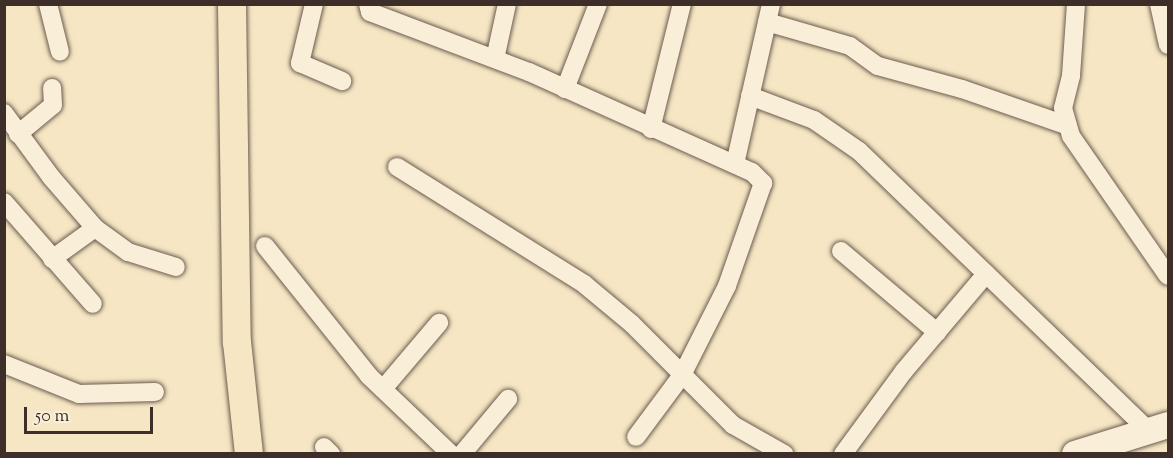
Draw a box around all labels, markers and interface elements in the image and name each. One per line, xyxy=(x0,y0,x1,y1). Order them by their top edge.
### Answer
scale bar xyxy=(27,395,156,433)
text: 50 m xyxy=(35,404,69,430)

